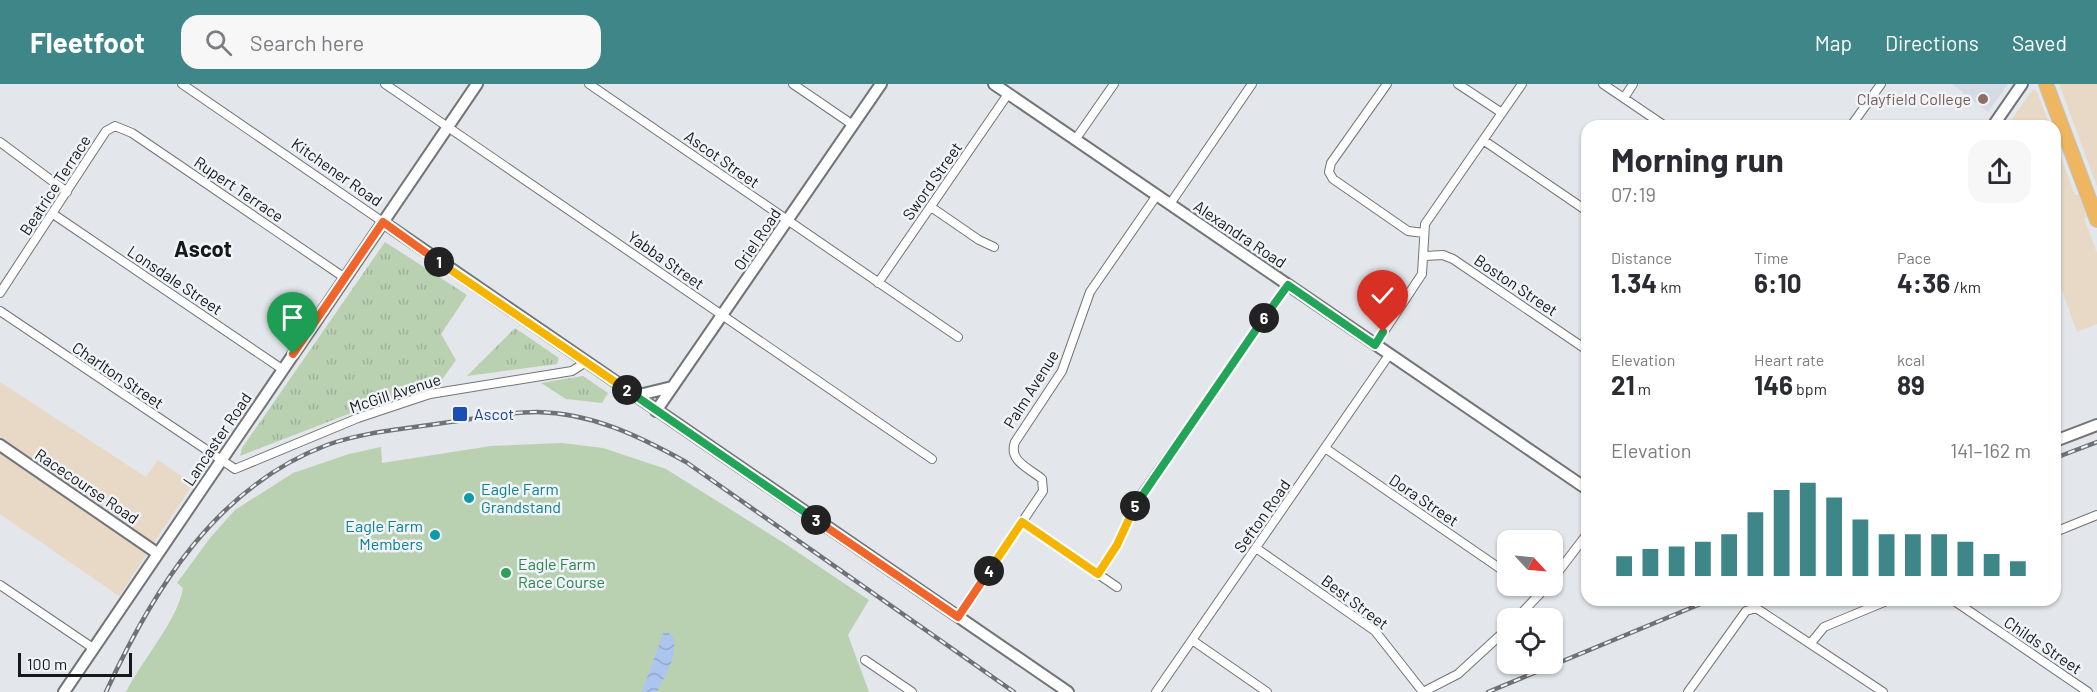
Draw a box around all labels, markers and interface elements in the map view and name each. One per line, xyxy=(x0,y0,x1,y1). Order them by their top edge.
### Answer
search box xyxy=(181,15,601,69)
text: Fleetfoot xyxy=(30,25,145,59)
icon: search xyxy=(202,26,235,59)
text: Search here xyxy=(250,29,364,55)
text: Map xyxy=(1815,30,1852,55)
text: Directions xyxy=(1885,30,1979,55)
text: Saved xyxy=(2012,30,2067,55)
place label: Clayfield College xyxy=(1857,89,1971,108)
marker: Clayfield College xyxy=(1976,92,1990,106)
street label: Ascot Street xyxy=(681,126,763,191)
street label: Beatrice Terrace xyxy=(15,131,94,238)
street label: Kitchener Road xyxy=(288,133,386,210)
street label: Sword Street xyxy=(898,138,965,223)
text: Morning run xyxy=(1611,139,1784,179)
button: share xyxy=(1968,140,2031,203)
street label: Rupert Terrace xyxy=(191,152,288,225)
text: 07:19 xyxy=(1611,182,1656,206)
street label: Alexandra Road xyxy=(1190,196,1290,271)
street label: Oriel Road xyxy=(729,204,784,273)
street label: Yabba Street xyxy=(624,226,708,293)
district label: Ascot xyxy=(174,235,232,261)
street label: Lonsdale Street xyxy=(124,241,226,318)
pin: 1 xyxy=(424,247,454,277)
text: Distance xyxy=(1611,248,1672,267)
text: Time xyxy=(1754,248,1789,267)
text: Pace xyxy=(1897,248,1931,267)
street label: Boston Street xyxy=(1471,250,1561,319)
text: 1 xyxy=(436,252,442,271)
text: 1.34 xyxy=(1611,267,1657,298)
text: 6:10 xyxy=(1754,267,1801,298)
text: 4:36 xyxy=(1897,267,1950,298)
pin xyxy=(1357,270,1408,332)
text: km xyxy=(1657,277,1681,296)
text: /km xyxy=(1950,277,1981,296)
icon: check xyxy=(1366,279,1399,312)
pin xyxy=(267,292,318,354)
icon: arrive xyxy=(276,301,309,334)
pin: 6 xyxy=(1249,303,1279,333)
text: 6 xyxy=(1260,308,1268,327)
street label: Charlton Street xyxy=(69,337,167,412)
street label: Palm Avenue xyxy=(999,346,1062,431)
text: Elevation xyxy=(1611,350,1675,369)
text: Heart rate xyxy=(1754,350,1824,369)
text: kcal xyxy=(1897,350,1925,369)
street label: McGill Avenue xyxy=(347,369,443,416)
text: 21 xyxy=(1611,369,1635,400)
text: 146 xyxy=(1754,369,1793,400)
text: 89 xyxy=(1897,369,1925,400)
pin: 2 xyxy=(612,375,642,405)
text: m xyxy=(1635,379,1651,398)
text: bpm xyxy=(1793,379,1827,398)
text: 2 xyxy=(623,380,631,399)
street label: Lancaster Road xyxy=(178,388,255,489)
place label: Ascot xyxy=(474,404,514,423)
marker: Ascot xyxy=(451,405,469,423)
text: Elevation xyxy=(1611,438,1692,462)
text: 141–162 m xyxy=(1950,438,2031,462)
street label: Racecourse Road xyxy=(32,444,143,527)
street label: Dora Street xyxy=(1386,469,1463,530)
street label: Sefton Road xyxy=(1229,475,1294,556)
place label: Eagle Farm Grandstand xyxy=(481,479,561,516)
marker: Eagle Farm Grandstand xyxy=(462,491,476,505)
pin: 5 xyxy=(1120,491,1150,521)
text: 5 xyxy=(1131,496,1139,515)
pin: 3 xyxy=(801,505,831,535)
text: 3 xyxy=(812,510,820,529)
place label: Eagle Farm Members xyxy=(345,516,423,553)
marker: Eagle Farm Members xyxy=(428,528,442,542)
north arrow xyxy=(1497,530,1563,596)
map controls xyxy=(1497,530,1563,674)
place label: Eagle Farm Race Course xyxy=(518,554,605,591)
pin: 4 xyxy=(974,556,1004,586)
text: 4 xyxy=(984,561,994,580)
marker: Eagle Farm Race Course xyxy=(499,566,513,580)
street label: Best Street xyxy=(1318,570,1392,633)
button: locate xyxy=(1497,608,1563,674)
street label: Childs Street xyxy=(2001,612,2086,677)
scale bar xyxy=(18,650,132,678)
text: 100 m xyxy=(27,654,67,673)

